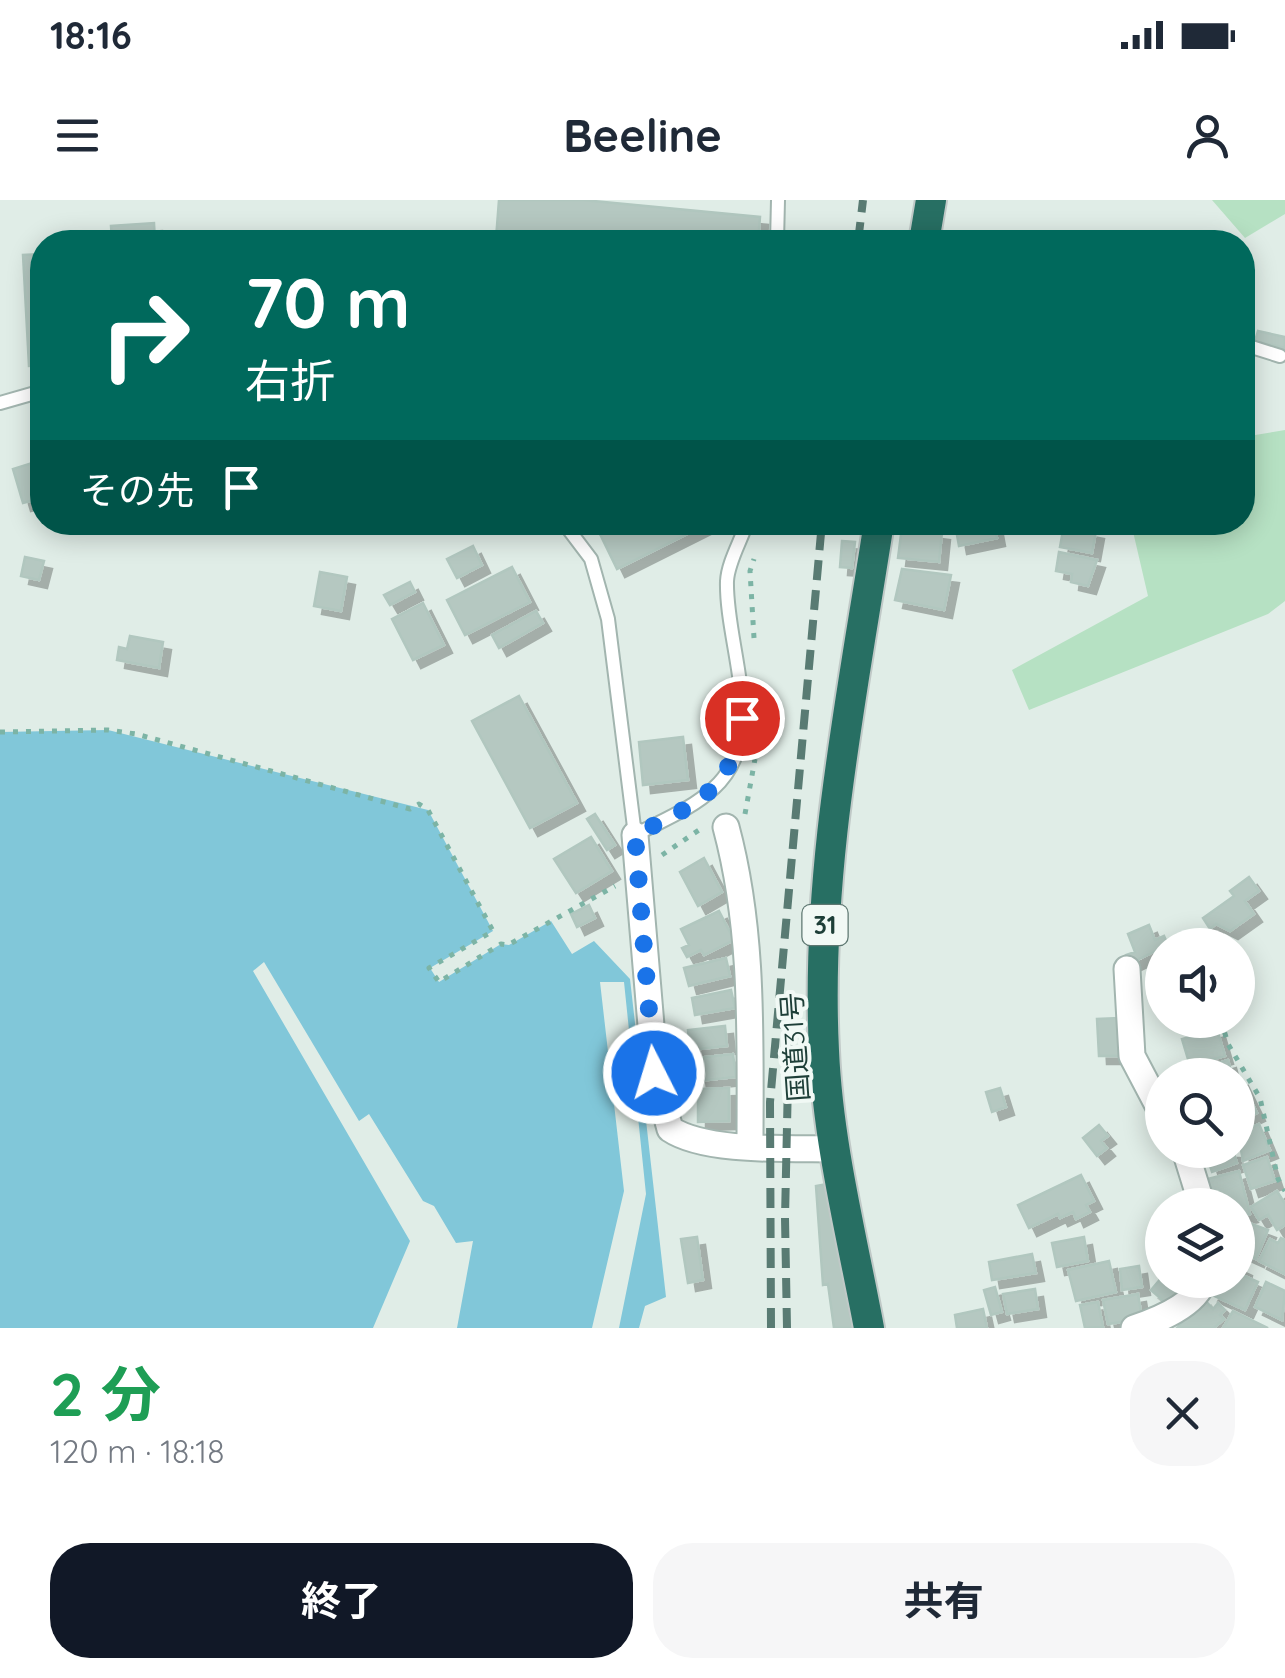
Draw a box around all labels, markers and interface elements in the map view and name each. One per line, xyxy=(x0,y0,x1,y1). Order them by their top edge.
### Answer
text: 18:16 xyxy=(50,11,132,59)
text: Beeline xyxy=(563,107,722,163)
icon: menu xyxy=(50,108,105,163)
icon: person xyxy=(1180,108,1235,163)
text: 70 m xyxy=(245,258,411,346)
icon: right xyxy=(80,270,210,400)
text: 右折 xyxy=(245,352,335,408)
icon: arrive xyxy=(214,460,269,515)
text: その先 xyxy=(80,466,194,514)
pin xyxy=(700,676,785,761)
icon: arrive xyxy=(715,691,770,746)
road number: 31 xyxy=(802,905,848,945)
map controls xyxy=(1145,928,1255,1298)
button: sound xyxy=(1145,928,1255,1038)
street label: 国道31号 xyxy=(773,991,816,1103)
position arrow xyxy=(602,1021,706,1125)
button: search xyxy=(1145,1058,1255,1168)
button: layers xyxy=(1145,1188,1255,1298)
text: 2 分 xyxy=(50,1356,161,1431)
button: close xyxy=(1130,1361,1235,1466)
text: 120 m · 18:18 xyxy=(50,1431,224,1471)
button: 終了 xyxy=(50,1543,633,1658)
button: 共有 xyxy=(653,1543,1235,1658)

